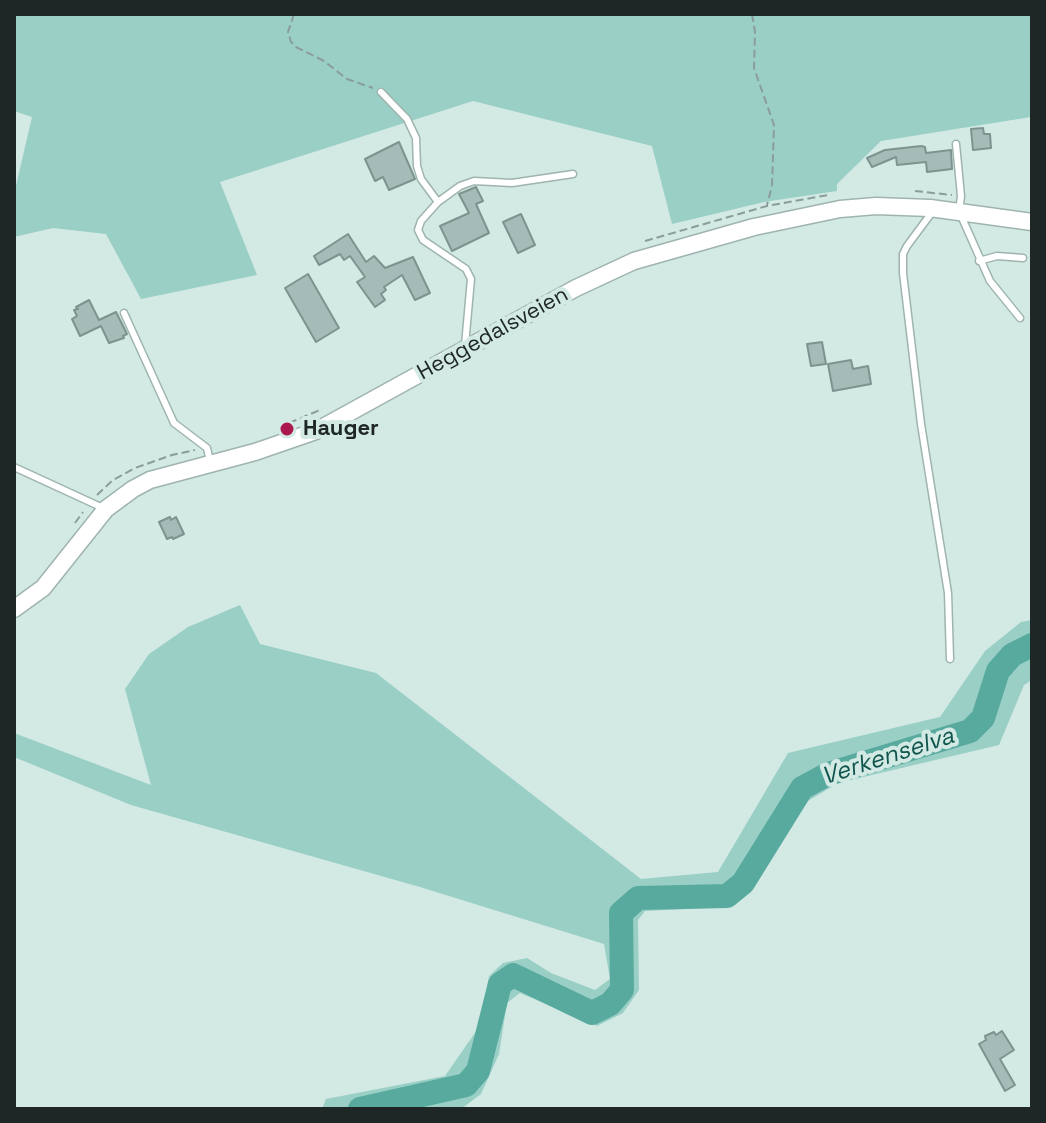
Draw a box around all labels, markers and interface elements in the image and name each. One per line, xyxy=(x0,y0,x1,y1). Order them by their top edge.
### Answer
street label: Heggedalsveien xyxy=(413,282,573,386)
place label: Hauger xyxy=(303,416,379,442)
marker: Hauger xyxy=(278,420,296,438)
water label: Verkenselva xyxy=(818,722,958,792)

